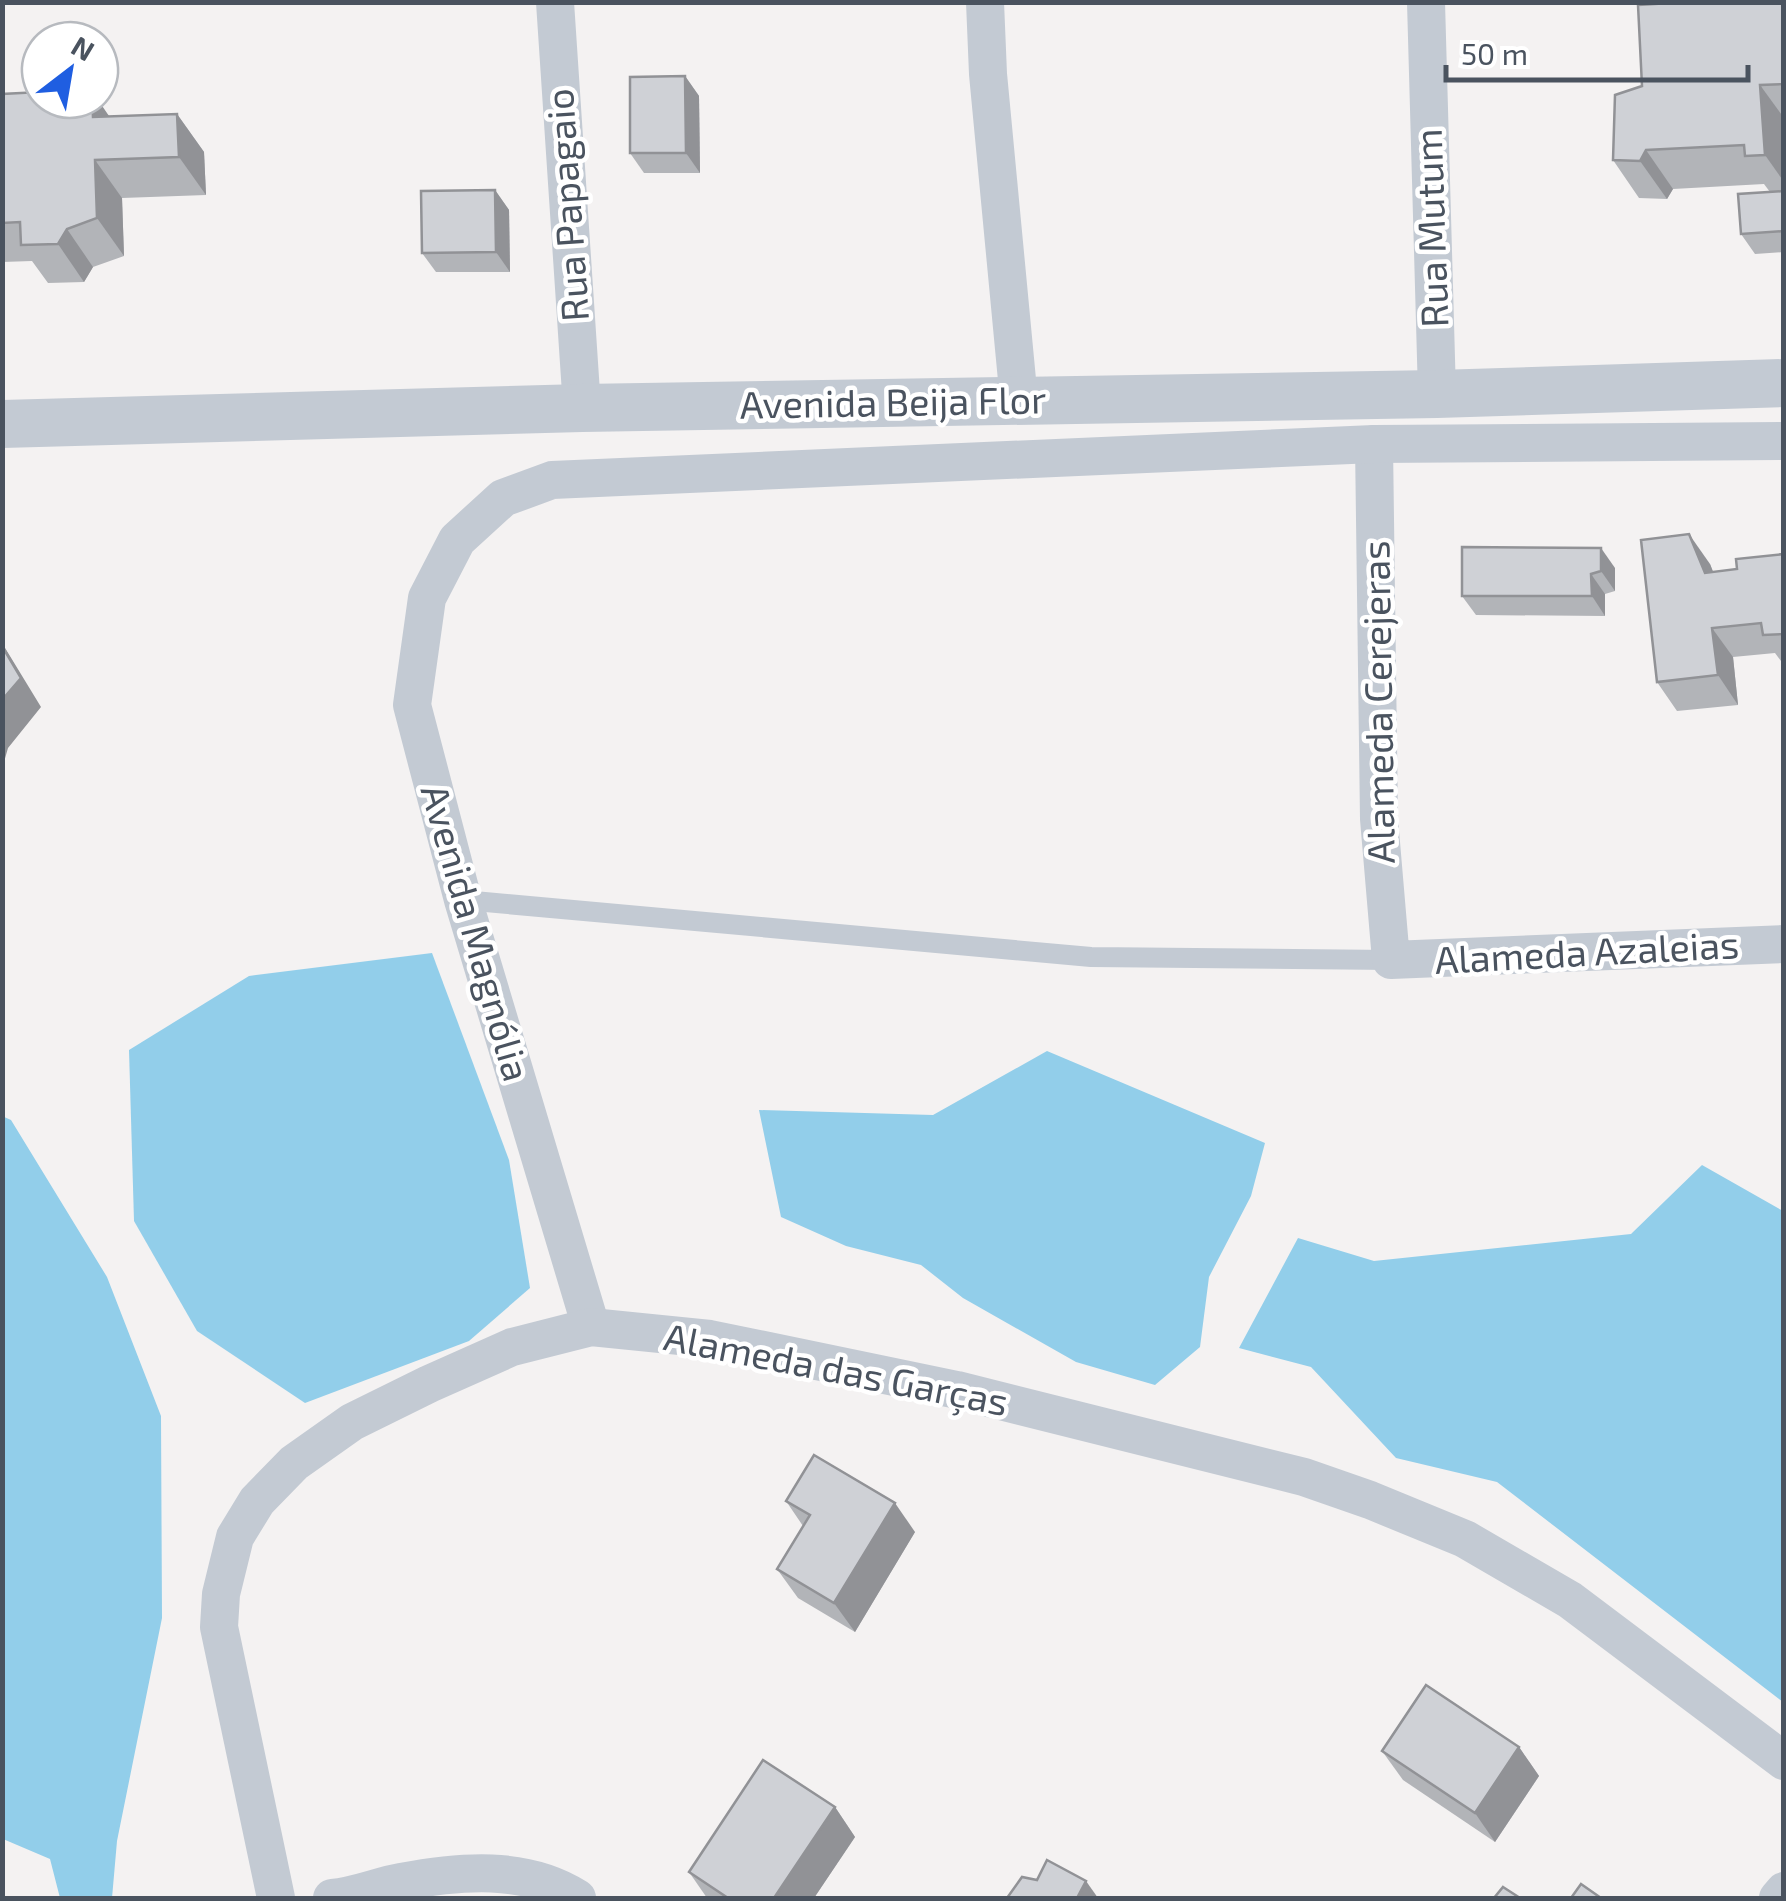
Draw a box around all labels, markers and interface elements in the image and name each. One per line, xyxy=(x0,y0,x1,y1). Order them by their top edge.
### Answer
north arrow xyxy=(20,20,120,120)
scale bar xyxy=(1446,20,1748,82)
text: N xyxy=(66,28,101,67)
text: 50 m xyxy=(1461,35,1528,71)
street label: Rua Papagaio xyxy=(535,87,597,323)
street label: Rua Mutum xyxy=(1404,128,1456,328)
street label: Avenida Beija Flor xyxy=(739,375,1047,427)
street label: Alameda Cerejeras xyxy=(1351,540,1403,864)
street label: Avenida Magnólia xyxy=(413,779,541,1086)
street label: Alameda Azaleias xyxy=(1433,920,1740,982)
street label: Alameda das Garças xyxy=(660,1312,1012,1425)

